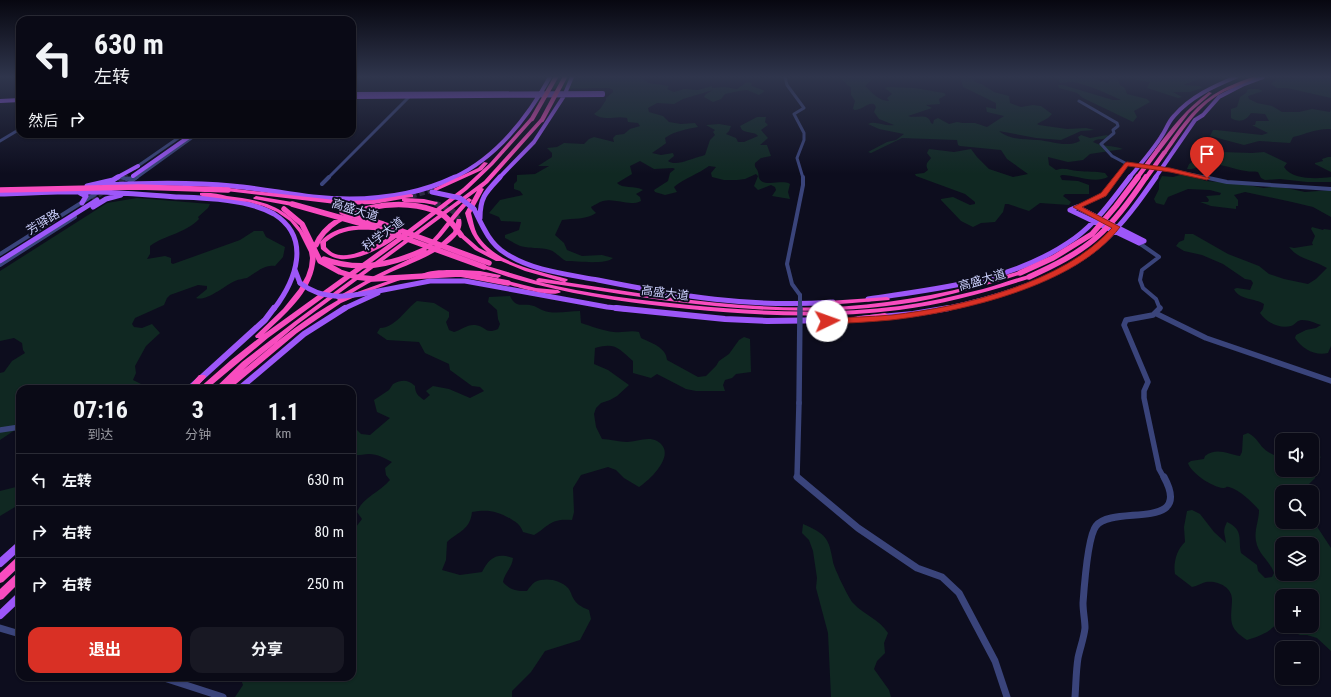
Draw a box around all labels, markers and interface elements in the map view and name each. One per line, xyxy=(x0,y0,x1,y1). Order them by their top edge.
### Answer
text: 630 m xyxy=(94,28,164,61)
icon: left xyxy=(28,32,80,84)
text: 左转 xyxy=(94,66,130,87)
icon: right xyxy=(66,108,88,130)
text: 然后 xyxy=(28,112,58,130)
pin xyxy=(1190,137,1224,178)
icon: arrive xyxy=(1196,143,1218,165)
street label: 高盛大道 xyxy=(330,196,380,224)
street label: 芳驿路 xyxy=(24,207,62,237)
street label: 科学大道 xyxy=(359,214,407,254)
street label: 高盛大道 xyxy=(957,267,1007,293)
street label: 高盛大道 xyxy=(640,283,690,303)
position arrow xyxy=(806,300,848,342)
text: 07:16 xyxy=(73,396,128,424)
text: 3 xyxy=(192,396,204,424)
text: 1.1 xyxy=(268,398,299,426)
text: km xyxy=(276,426,291,441)
text: 到达 xyxy=(87,427,113,442)
text: 分钟 xyxy=(185,427,211,442)
map controls xyxy=(1275,433,1319,685)
button: sound xyxy=(1275,433,1319,477)
icon: left xyxy=(28,469,50,491)
text: 630 m xyxy=(307,471,344,489)
text: 左转 xyxy=(62,472,92,490)
button: search xyxy=(1275,485,1319,529)
icon: right xyxy=(28,521,50,543)
text: 80 m xyxy=(314,523,344,541)
text: 右转 xyxy=(62,524,92,542)
button: layers xyxy=(1275,537,1319,581)
icon: right xyxy=(28,573,50,595)
text: 250 m xyxy=(307,575,344,593)
text: 右转 xyxy=(62,576,92,594)
button: + xyxy=(1275,589,1319,633)
button: 退出 xyxy=(28,627,182,673)
button: 分享 xyxy=(190,627,344,673)
button: − xyxy=(1275,641,1319,685)

